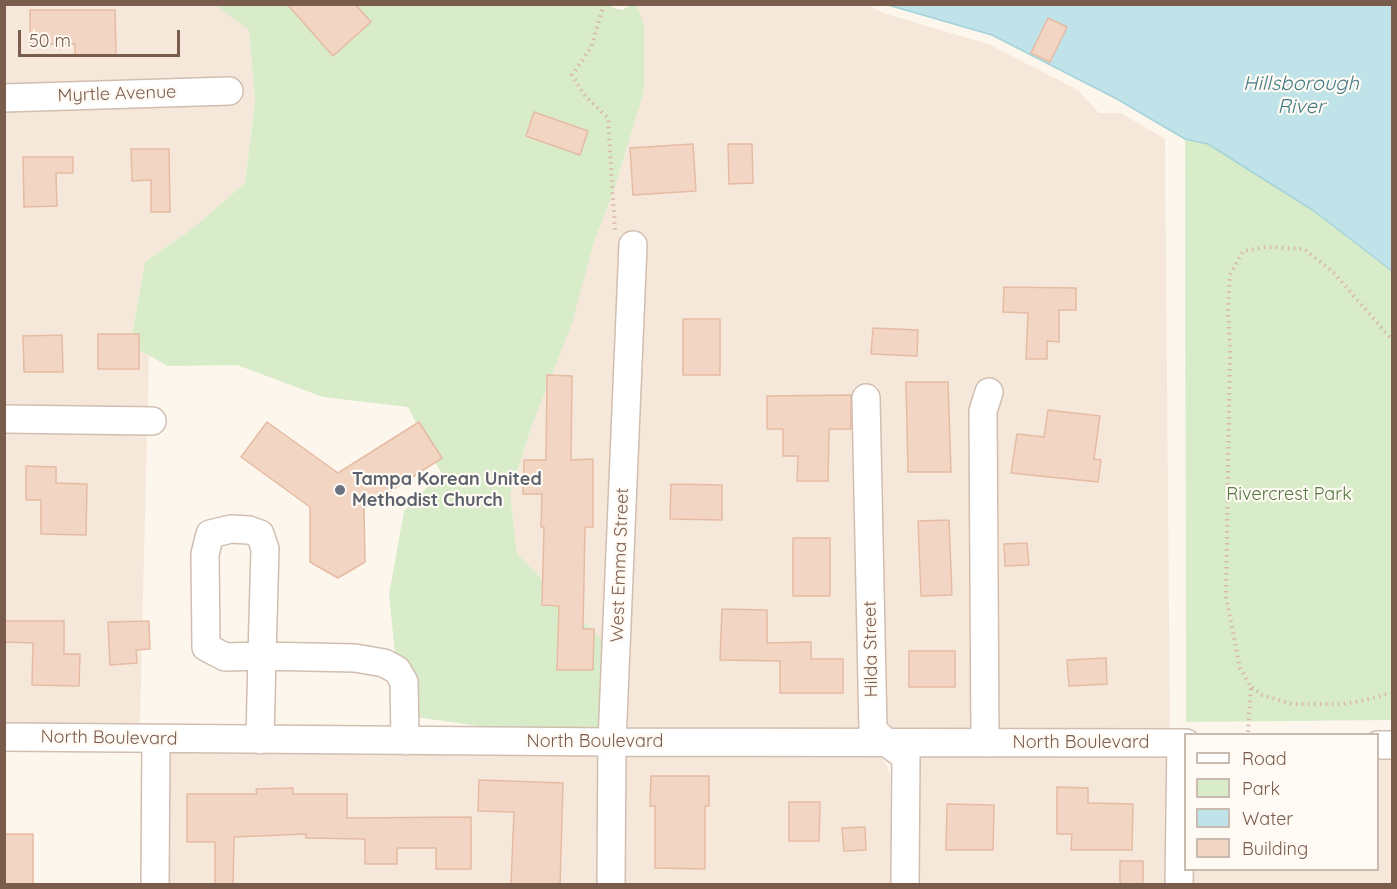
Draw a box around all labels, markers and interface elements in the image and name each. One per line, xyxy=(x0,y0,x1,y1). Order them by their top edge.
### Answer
scale bar xyxy=(21,18,183,56)
text: 50 m xyxy=(29,29,71,52)
water label: Hillsborough River xyxy=(1243,72,1359,119)
street label: Myrtle Avenue xyxy=(57,81,177,107)
place label: Tampa Korean United Methodist Church xyxy=(352,469,542,512)
marker: Tampa Korean United Methodist Church xyxy=(333,483,347,497)
park label: Rivercrest Park xyxy=(1226,484,1352,506)
street label: West Emma Street xyxy=(607,487,633,643)
street label: Hilda Street xyxy=(859,600,883,698)
street label: North Boulevard xyxy=(40,726,178,750)
street label: North Boulevard xyxy=(527,731,663,753)
street label: North Boulevard xyxy=(1013,732,1149,754)
legend xyxy=(1184,733,1379,871)
text: Road xyxy=(1242,747,1287,770)
text: Park xyxy=(1242,777,1280,800)
text: Water xyxy=(1242,807,1293,830)
text: Building xyxy=(1242,837,1308,860)

